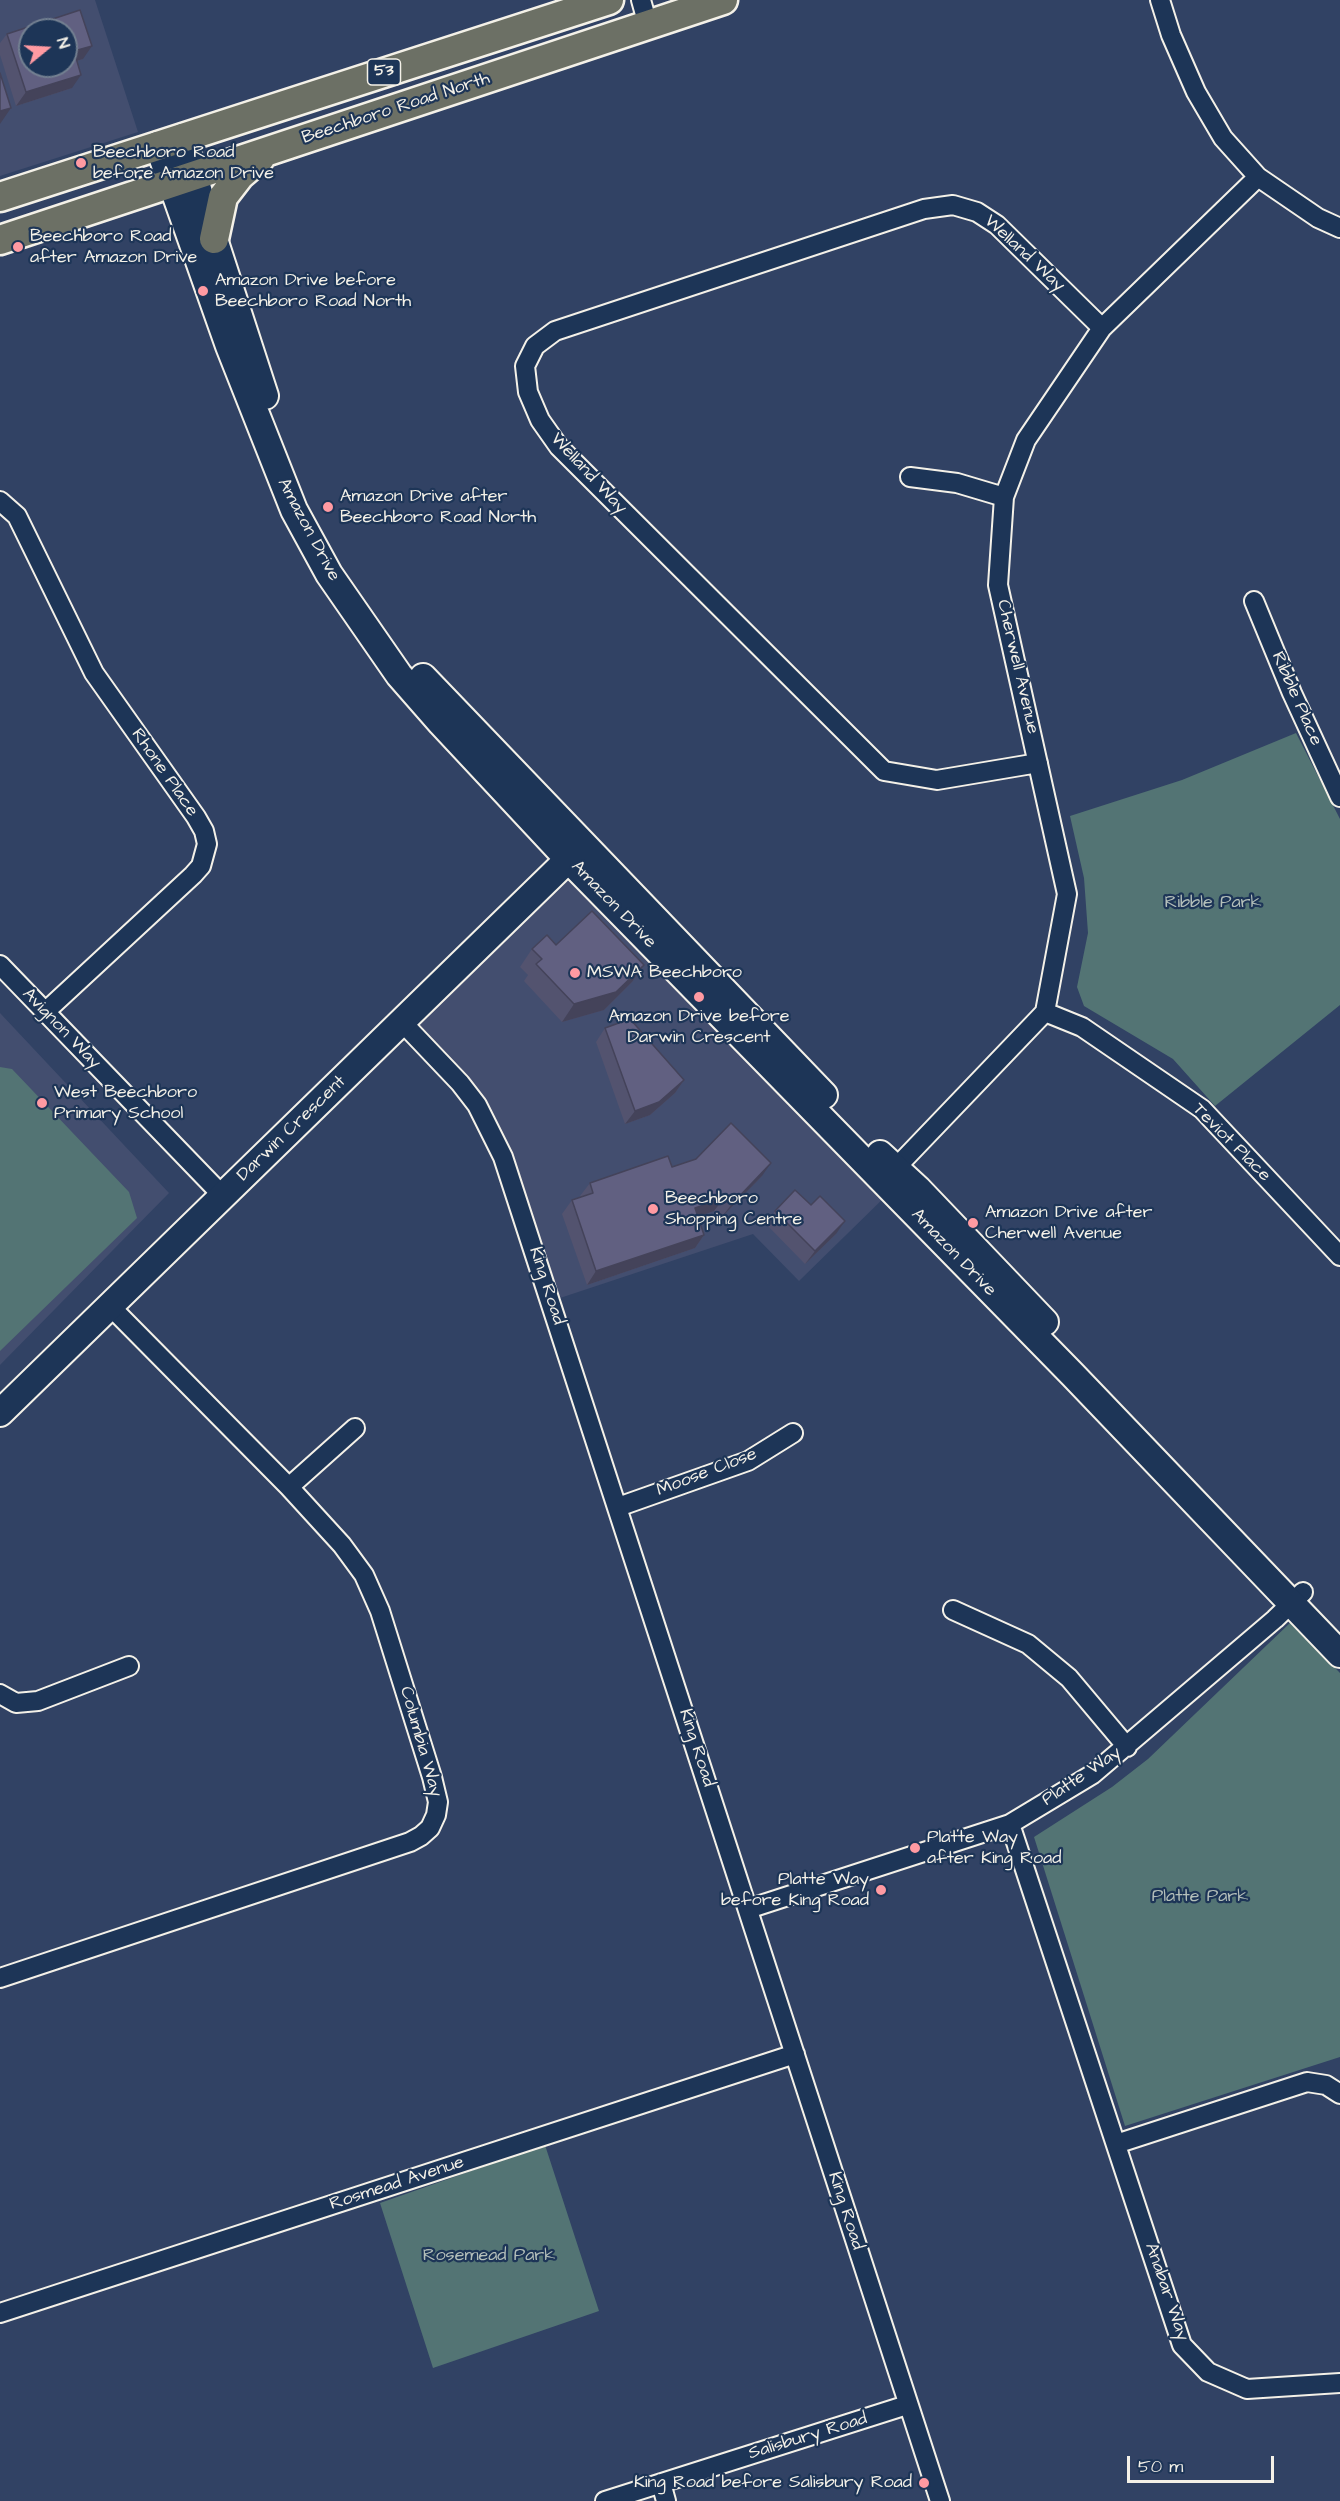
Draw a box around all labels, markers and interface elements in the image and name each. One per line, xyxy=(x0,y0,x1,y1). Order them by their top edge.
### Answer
north arrow xyxy=(18,18,78,78)
text: N xyxy=(51,35,75,51)
road number: 53 xyxy=(368,59,400,85)
street label: Beechboro Road North xyxy=(299,68,493,150)
place label: Beechboro Road before Amazon Drive xyxy=(93,142,274,184)
marker: Beechboro Road before Amazon Drive xyxy=(74,156,88,170)
street label: Welland Way xyxy=(979,211,1069,297)
place label: Beechboro Road after Amazon Drive xyxy=(30,226,197,268)
marker: Beechboro Road after Amazon Drive xyxy=(11,240,25,254)
place label: Amazon Drive before Beechboro Road North xyxy=(215,270,411,312)
marker: Amazon Drive before Beechboro Road North xyxy=(196,284,210,298)
street label: Welland Way xyxy=(545,429,631,519)
street label: Amazon Drive xyxy=(272,475,344,585)
place label: Amazon Drive after Beechboro Road North xyxy=(340,486,536,528)
marker: Amazon Drive after Beechboro Road North xyxy=(321,500,335,514)
street label: Cherwell Avenue xyxy=(991,598,1043,736)
street label: Ribble Place xyxy=(1266,649,1326,749)
street label: Rhone Place xyxy=(126,725,202,821)
street label: Amazon Drive xyxy=(566,857,660,953)
park label: Ribble Park xyxy=(1164,892,1262,914)
place label: MSWA Beechboro xyxy=(587,962,742,984)
marker: MSWA Beechboro xyxy=(568,966,582,980)
street label: Avignon Way xyxy=(17,984,105,1074)
marker: Amazon Drive before Darwin Crescent xyxy=(692,990,706,1004)
place label: Amazon Drive before Darwin Crescent xyxy=(609,1006,789,1048)
street label: Darwin Crescent xyxy=(233,1072,351,1186)
place label: West Beechboro Primary School xyxy=(54,1082,197,1124)
marker: West Beechboro Primary School xyxy=(35,1096,49,1110)
street label: Teviot Place xyxy=(1187,1099,1275,1187)
place label: Beechboro Shopping Centre xyxy=(665,1188,802,1230)
marker: Beechboro Shopping Centre xyxy=(646,1202,660,1216)
place label: Amazon Drive after Cherwell Avenue xyxy=(985,1202,1152,1244)
street label: Amazon Drive xyxy=(906,1205,1000,1301)
marker: Amazon Drive after Cherwell Avenue xyxy=(966,1216,980,1230)
street label: King Road xyxy=(523,1244,569,1328)
street label: Moose Close xyxy=(654,1444,760,1502)
street label: Columbia Way xyxy=(394,1684,446,1800)
street label: King Road xyxy=(673,1706,719,1790)
street label: Platte Way xyxy=(1038,1743,1126,1811)
place label: Platte Way after King Road xyxy=(927,1827,1061,1870)
marker: Platte Way after King Road xyxy=(908,1841,922,1855)
place label: Platte Way before King Road xyxy=(721,1869,869,1912)
marker: Platte Way before King Road xyxy=(874,1883,888,1897)
park label: Platte Park xyxy=(1152,1886,1248,1908)
street label: Rosmead Avenue xyxy=(327,2152,467,2216)
street label: King Road xyxy=(822,2169,868,2253)
street label: Anabar Way xyxy=(1139,2240,1193,2344)
park label: Rosemead Park xyxy=(423,2245,555,2267)
street label: Salisbury Road xyxy=(746,2409,870,2465)
scale bar xyxy=(1130,2444,1277,2482)
text: 50 m xyxy=(1138,2454,1183,2479)
place label: King Road before Salisbury Road xyxy=(634,2472,912,2494)
marker: King Road before Salisbury Road xyxy=(917,2476,931,2490)

